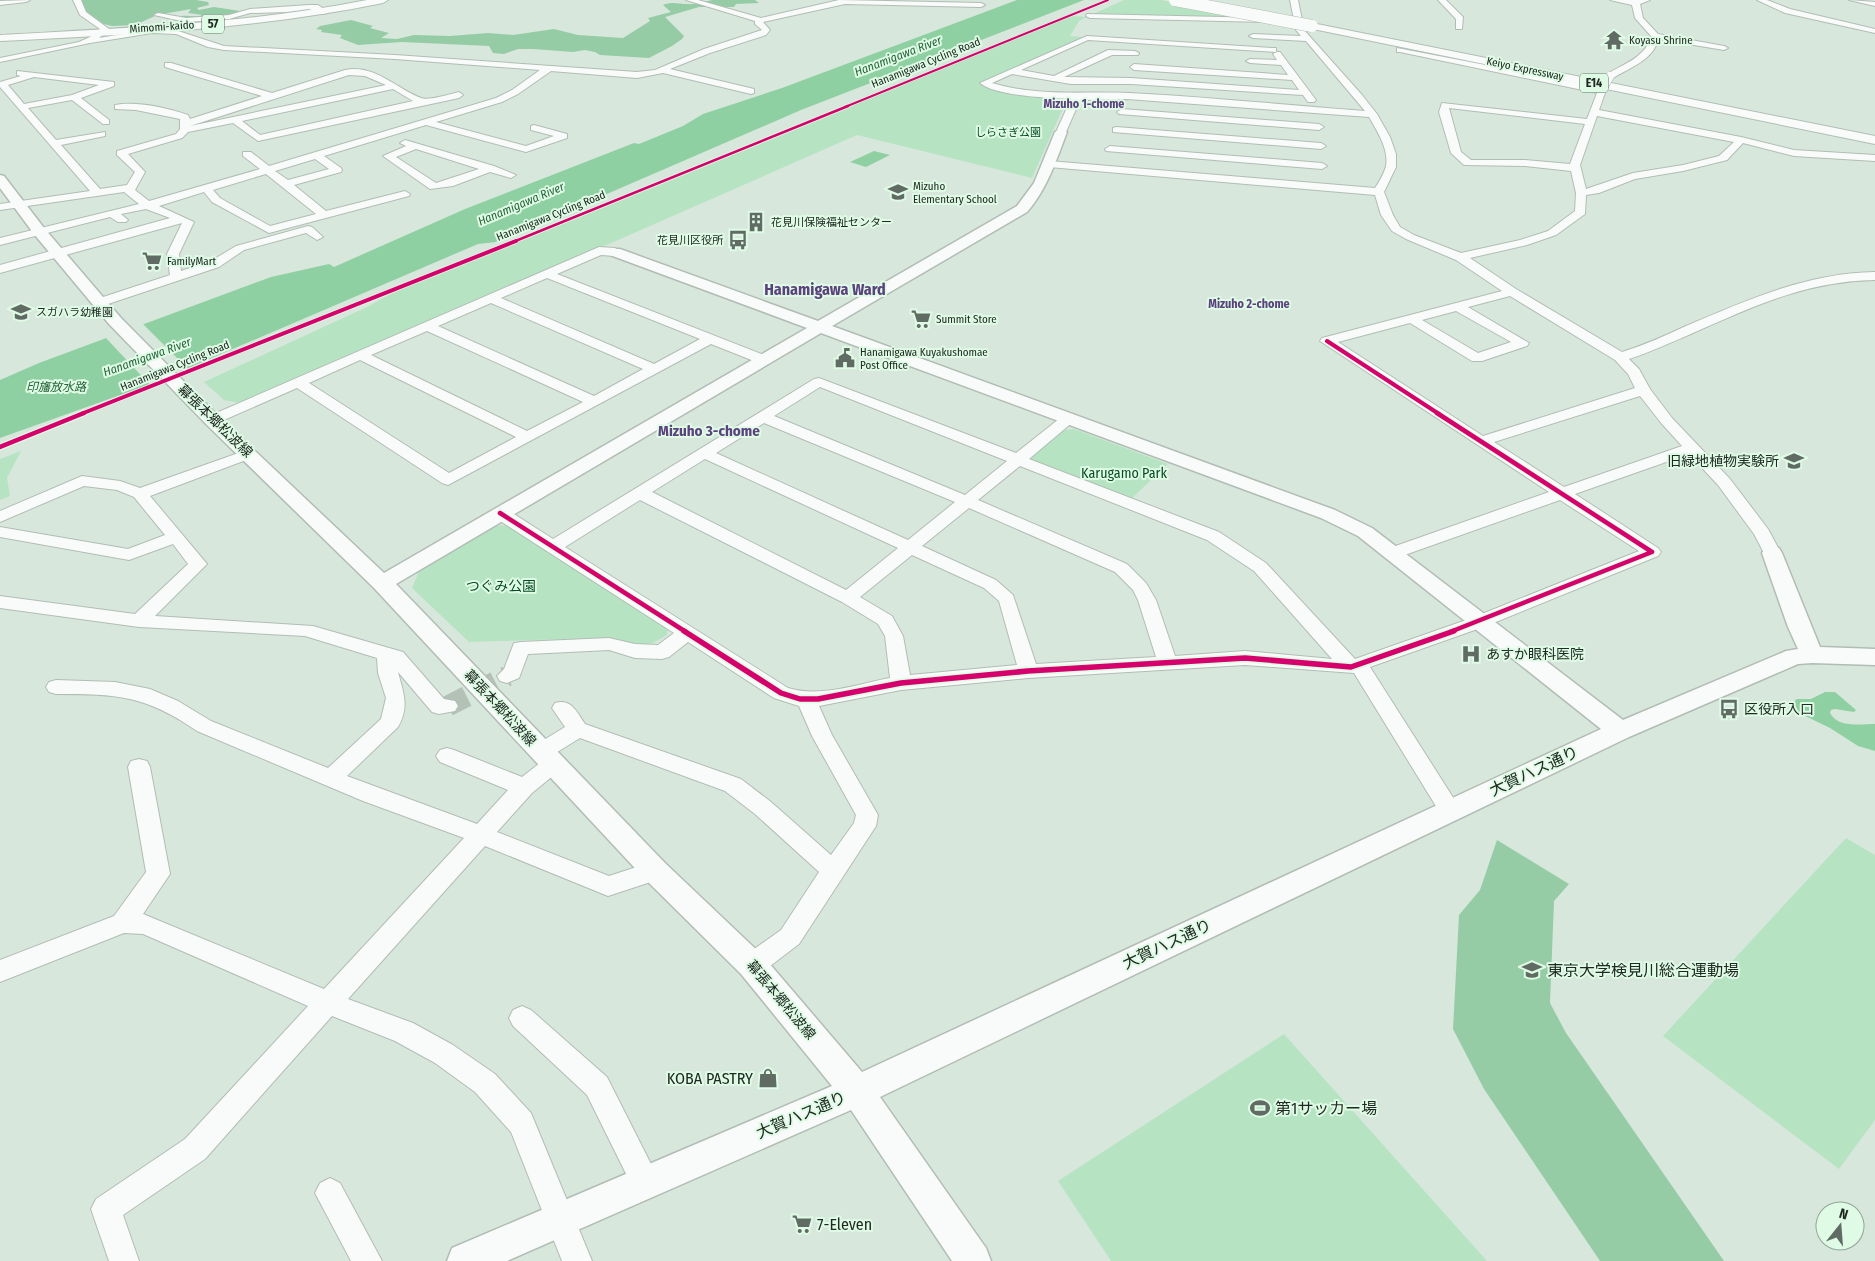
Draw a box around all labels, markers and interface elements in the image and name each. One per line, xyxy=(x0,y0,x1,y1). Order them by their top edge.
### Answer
road number: 57 xyxy=(202,14,224,34)
street label: Mimomi-kaido xyxy=(129,18,195,36)
temple icon: Koyasu Shrine xyxy=(1603,29,1625,51)
water label: Hanamigawa River xyxy=(852,33,944,79)
place label: Koyasu Shrine xyxy=(1629,34,1693,47)
street label: Hanamigawa Cycling Road xyxy=(870,35,982,91)
street label: Keiyo Expressway xyxy=(1485,55,1565,84)
road number: E14 xyxy=(1580,74,1608,92)
district label: Mizuho 1-chome xyxy=(1044,97,1124,111)
park label: しらさぎ公園 xyxy=(975,126,1041,139)
water label: Hanamigawa River xyxy=(476,179,567,228)
place label: Mizuho Elementary School xyxy=(913,180,997,206)
school or university icon: Mizuho Elementary School xyxy=(887,181,909,203)
street label: Hanamigawa Cycling Road xyxy=(495,188,607,244)
building icon: 花見川保険福祉センター xyxy=(745,211,767,233)
place label: 花見川保険福祉センター xyxy=(771,216,892,229)
bus stop icon: 花見川区役所 xyxy=(727,229,749,251)
place label: 花見川区役所 xyxy=(657,234,724,247)
supermarket icon: FamilyMart xyxy=(141,250,163,272)
place label: FamilyMart xyxy=(167,255,217,268)
district label: Hanamigawa Ward xyxy=(764,280,886,299)
district label: Mizuho 2-chome xyxy=(1208,297,1290,311)
school or university icon: スガハラ幼稚園 xyxy=(10,301,32,323)
place label: スガハラ幼稚園 xyxy=(36,306,113,319)
supermarket icon: Summit Store xyxy=(910,308,932,330)
place label: Summit Store xyxy=(936,313,997,326)
water label: Hanamigawa River xyxy=(101,334,193,379)
street label: Hanamigawa Cycling Road xyxy=(119,338,231,394)
place label: Hanamigawa Kuyakushomae Post Office xyxy=(860,346,988,372)
public building icon: Hanamigawa Kuyakushomae Post Office xyxy=(834,347,856,369)
water label: 印旛放水路 xyxy=(26,380,87,394)
street label: 幕張本郷松波線 xyxy=(174,381,256,461)
district label: Mizuho 3-chome xyxy=(658,422,760,440)
school or university icon: 旧緑地植物実験所 xyxy=(1783,450,1805,472)
place label: 旧緑地植物実験所 xyxy=(1667,453,1779,470)
park label: Karugamo Park xyxy=(1081,465,1167,482)
park label: つぐみ公園 xyxy=(466,578,536,595)
hospital icon: あすか眼科医院 xyxy=(1460,643,1482,665)
place label: あすか眼科医院 xyxy=(1486,646,1584,663)
street label: 幕張本郷松波線 xyxy=(460,666,540,750)
bus stop icon: 区役所入口 xyxy=(1718,698,1740,720)
place label: 区役所入口 xyxy=(1744,701,1814,718)
street label: 大賀ハス通り xyxy=(1486,742,1582,800)
street label: 大賀ハス通り xyxy=(1119,915,1215,973)
street label: 幕張本郷松波線 xyxy=(743,957,819,1043)
school or university icon: 東京大学検見川総合運動場 xyxy=(1521,959,1543,981)
place label: 東京大学検見川総合運動場 xyxy=(1547,961,1739,980)
shop icon: KOBA PASTRY xyxy=(757,1067,779,1089)
place label: KOBA PASTRY xyxy=(667,1069,753,1088)
street label: 大賀ハス通り xyxy=(753,1087,849,1143)
sports icon: 第1サッカー場 xyxy=(1249,1097,1271,1119)
place label: 第1サッカー場 xyxy=(1275,1099,1377,1118)
north arrow xyxy=(1815,1201,1865,1251)
text: N xyxy=(1837,1205,1850,1223)
supermarket icon: 7-Eleven xyxy=(791,1213,813,1235)
place label: 7-Eleven xyxy=(817,1215,872,1234)

